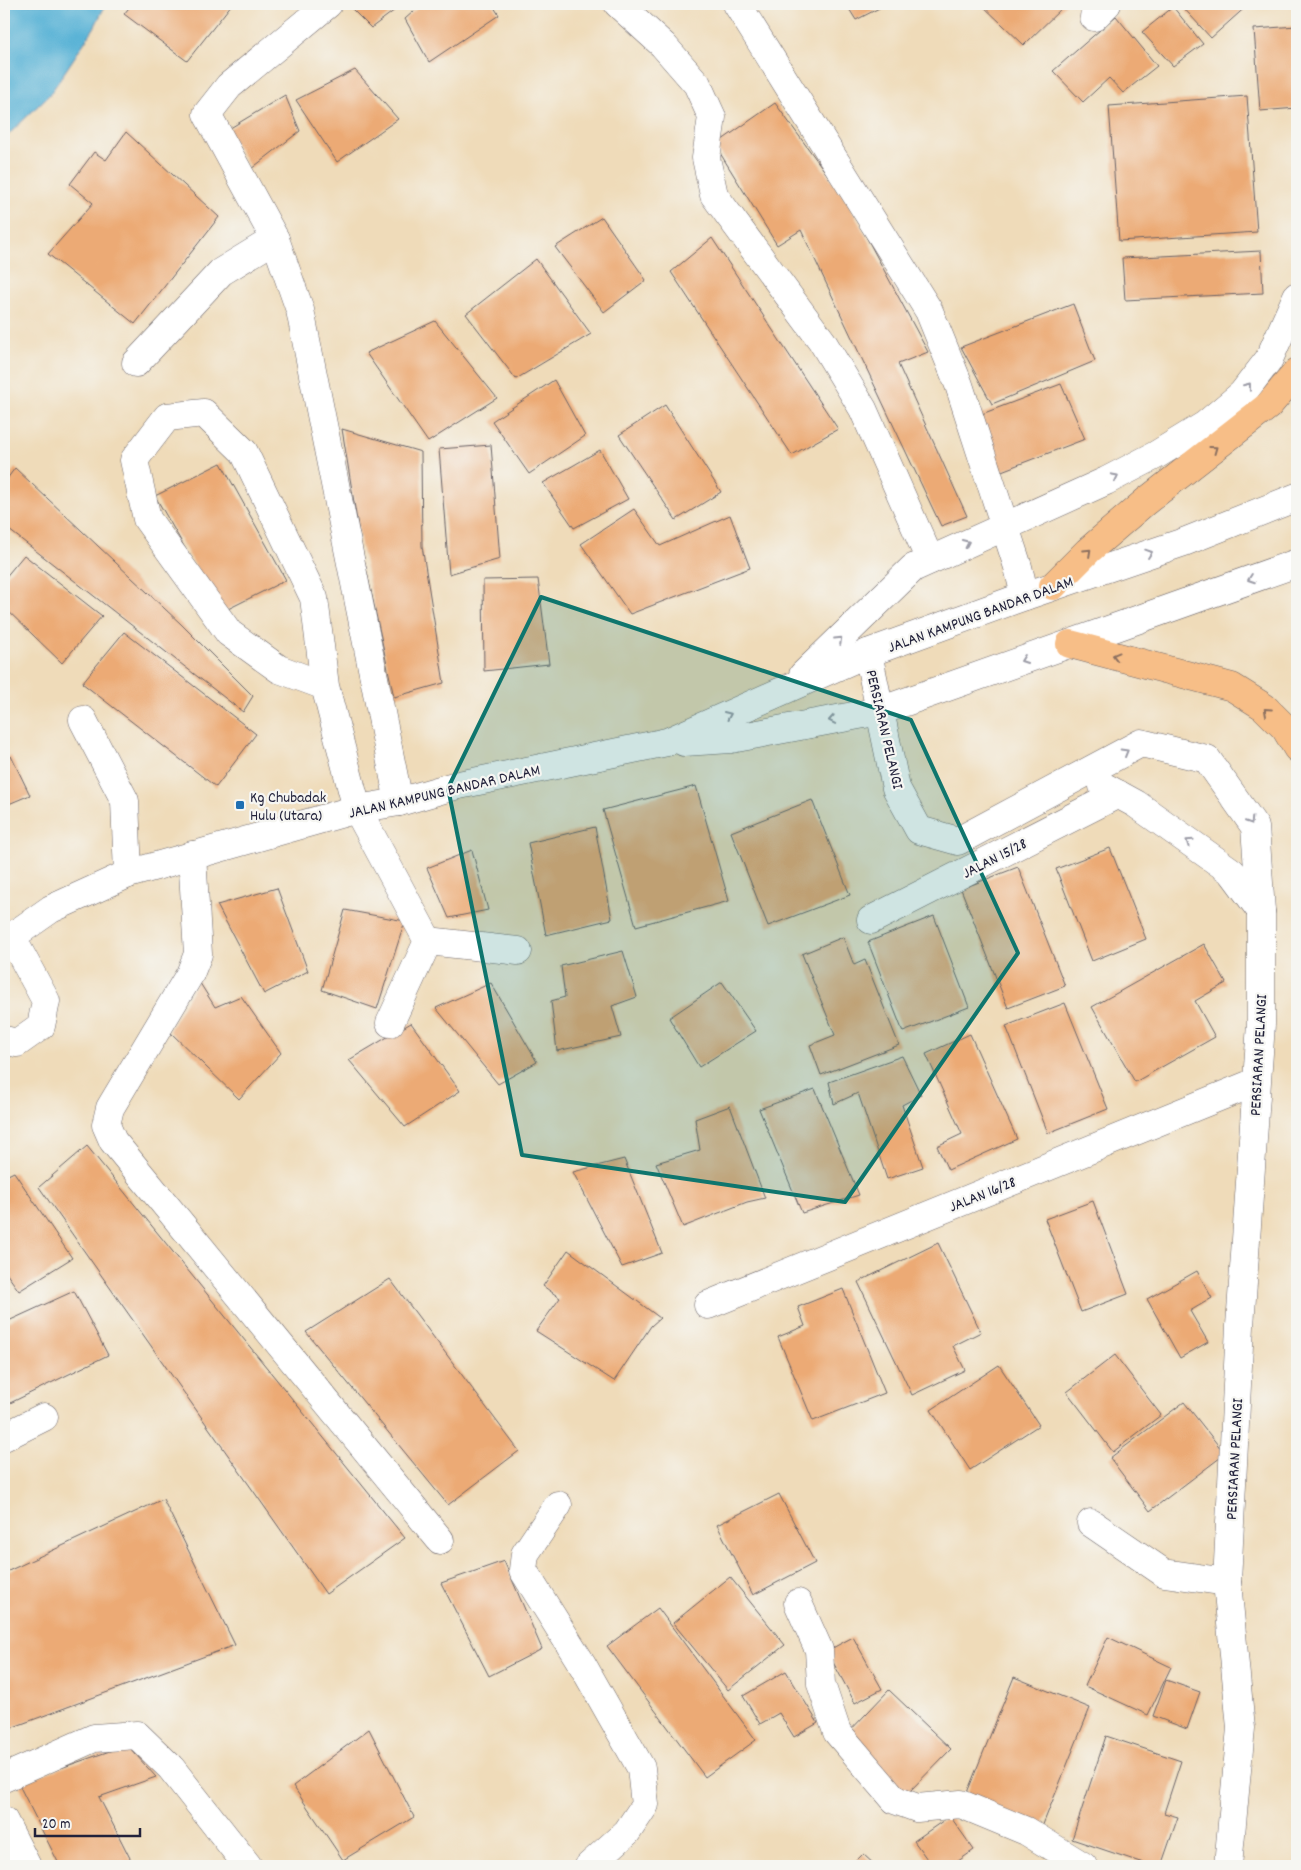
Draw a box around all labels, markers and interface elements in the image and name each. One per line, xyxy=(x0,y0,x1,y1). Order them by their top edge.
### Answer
one-way arrow xyxy=(1243,383,1252,392)
one-way arrow xyxy=(1208,446,1218,455)
one-way arrow xyxy=(1109,473,1118,483)
one-way arrow xyxy=(961,539,970,550)
one-way arrow xyxy=(1082,549,1091,558)
one-way arrow xyxy=(1144,549,1153,559)
street label: JALAN KAMPUNG BANDAR DALAM xyxy=(885,571,1077,660)
one-way arrow xyxy=(1248,574,1256,584)
one-way arrow xyxy=(833,637,842,646)
one-way arrow xyxy=(1112,651,1120,661)
one-way arrow xyxy=(1021,654,1029,664)
street label: PERSIARAN PELANGI xyxy=(859,668,908,792)
one-way arrow xyxy=(1263,708,1272,717)
one-way arrow xyxy=(723,710,732,721)
one-way arrow xyxy=(828,715,837,725)
one-way arrow xyxy=(1119,748,1128,758)
street label: JALAN KAMPUNG BANDAR DALAM xyxy=(347,759,543,826)
place label: Kg Chubadak Hulu (Utara) xyxy=(250,787,326,828)
marker: Kg Chubadak Hulu (Utara) xyxy=(234,799,246,811)
one-way arrow xyxy=(1244,816,1254,825)
street label: JALAN 15/28 xyxy=(959,833,1032,885)
one-way arrow xyxy=(1185,839,1194,848)
street label: PERSIARAN PELANGI xyxy=(1245,994,1274,1117)
street label: JALAN 16/28 xyxy=(946,1171,1020,1219)
street label: PERSIARAN PELANGI xyxy=(1221,1398,1250,1521)
scale bar xyxy=(35,1805,140,1837)
text: 20 m xyxy=(42,1814,70,1836)

